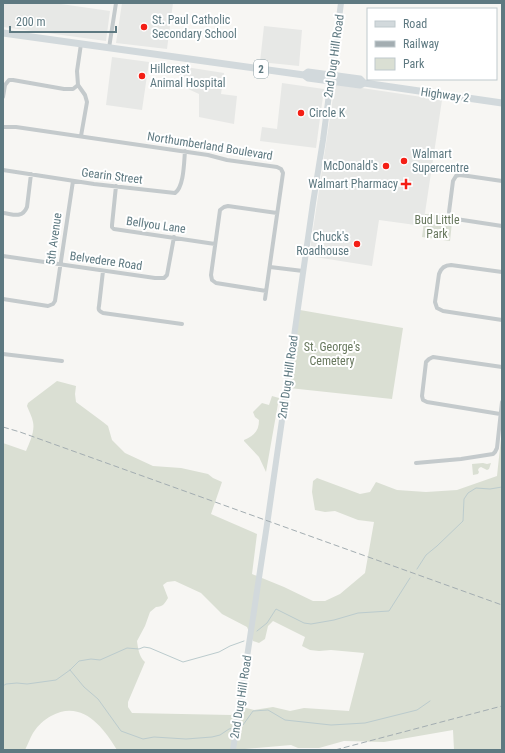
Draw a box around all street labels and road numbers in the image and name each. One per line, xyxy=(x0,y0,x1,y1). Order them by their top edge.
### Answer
street label: 2nd Dug Hill Road xyxy=(321,13,347,99)
road number: 2 xyxy=(254,60,268,78)
street label: Highway 2 xyxy=(420,85,470,105)
street label: Northumberland Boulevard xyxy=(146,129,274,163)
street label: Gearin Street xyxy=(81,165,144,187)
street label: 5th Avenue xyxy=(43,212,65,266)
street label: Bellyou Lane xyxy=(125,214,187,236)
street label: Belvedere Road xyxy=(69,249,143,273)
street label: 2nd Dug Hill Road xyxy=(275,334,301,420)
street label: 2nd Dug Hill Road xyxy=(227,654,255,740)

